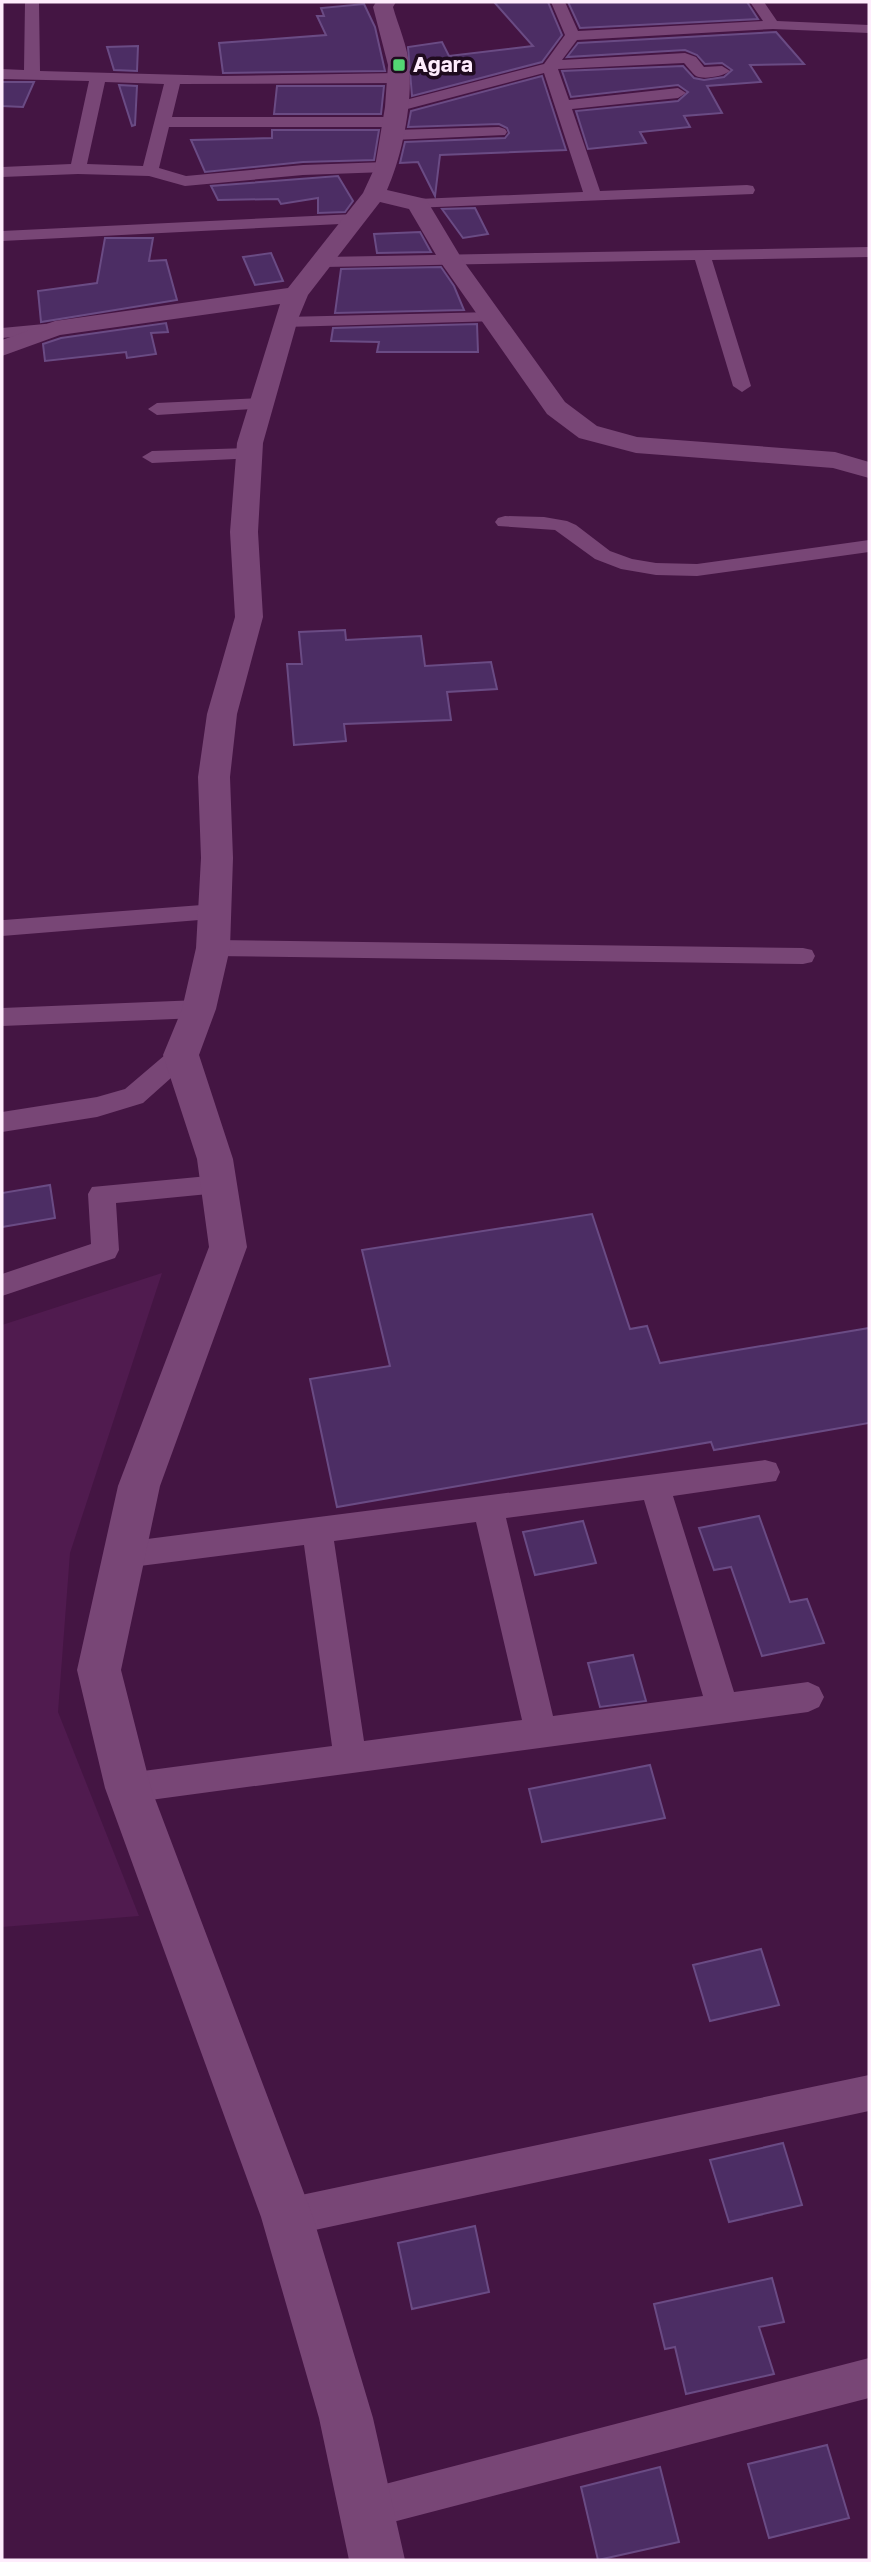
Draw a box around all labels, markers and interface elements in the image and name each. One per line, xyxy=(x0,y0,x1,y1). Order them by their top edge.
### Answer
place label: Agara xyxy=(413,51,473,77)
marker: Agara xyxy=(391,57,407,73)

